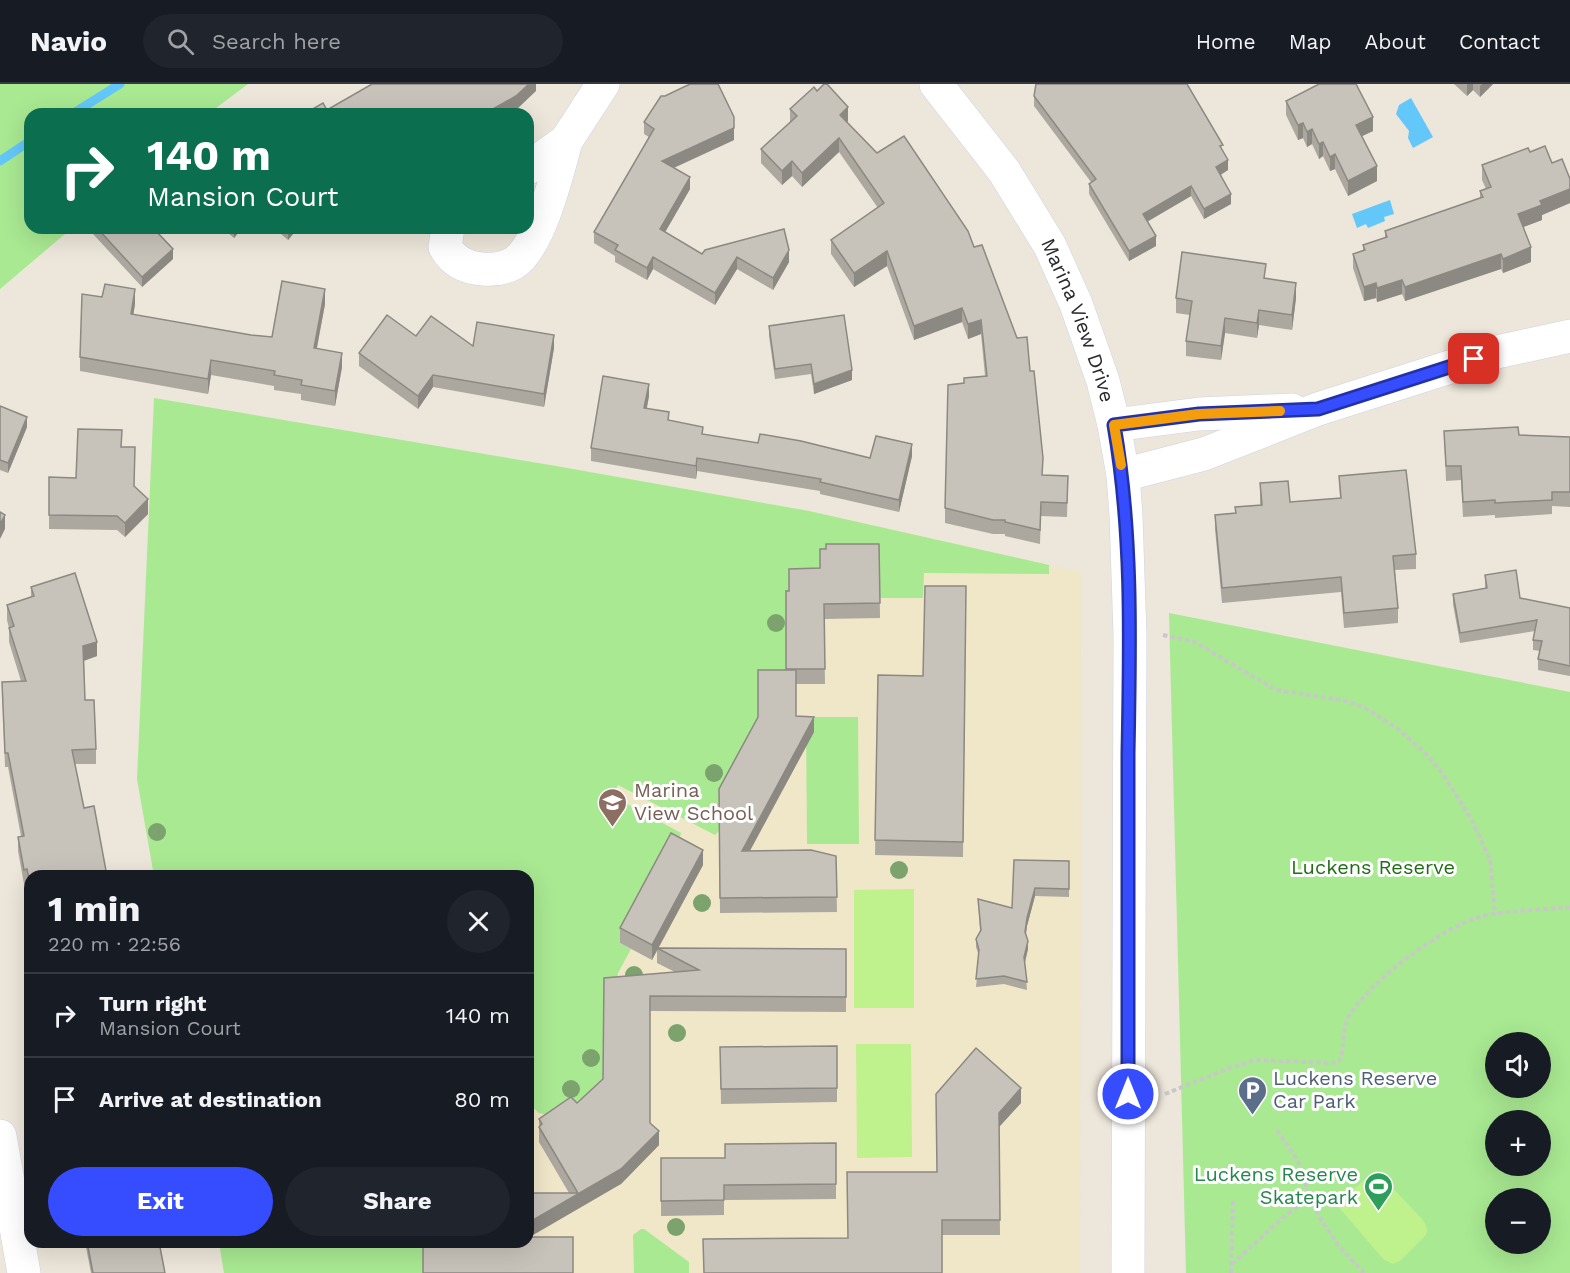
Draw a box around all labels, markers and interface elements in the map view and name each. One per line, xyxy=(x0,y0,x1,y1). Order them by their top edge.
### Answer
search box xyxy=(143,14,563,68)
text: Navio xyxy=(30,25,107,58)
icon: search xyxy=(164,25,197,58)
text: Search here xyxy=(212,29,341,54)
text: Home xyxy=(1196,29,1256,54)
text: Map xyxy=(1289,29,1332,54)
text: About xyxy=(1365,29,1426,54)
text: Contact xyxy=(1459,29,1540,54)
text: 140 m xyxy=(147,131,271,180)
icon: right xyxy=(48,132,126,210)
text: Mansion Court xyxy=(147,181,338,213)
street label: Marina View Drive xyxy=(1036,234,1120,405)
pin xyxy=(1448,333,1499,384)
icon: arrive xyxy=(1457,342,1490,375)
place label: Marina View School xyxy=(634,778,753,825)
school or university icon: Marina View School xyxy=(597,786,629,828)
park label: Luckens Reserve xyxy=(1291,855,1455,879)
text: 1 min xyxy=(48,888,140,930)
button: close xyxy=(447,890,510,953)
text: 220 m · 22:56 xyxy=(48,932,181,956)
text: Turn right xyxy=(99,991,206,1016)
icon: right xyxy=(48,999,81,1032)
text: 140 m xyxy=(446,1003,510,1028)
text: Mansion Court xyxy=(99,1016,241,1040)
map controls xyxy=(1485,1032,1551,1254)
button: sound xyxy=(1485,1032,1551,1098)
position arrow xyxy=(1096,1062,1160,1126)
place label: Luckens Reserve Car Park xyxy=(1273,1066,1437,1113)
parking icon: Luckens Reserve Car Park xyxy=(1236,1074,1268,1116)
icon: arrive xyxy=(48,1083,81,1116)
text: Arrive at destination xyxy=(99,1087,322,1112)
text: 80 m xyxy=(454,1087,510,1112)
button: + xyxy=(1485,1110,1551,1176)
place label: Luckens Reserve Skatepark xyxy=(1194,1162,1358,1209)
button: Exit xyxy=(48,1167,273,1236)
button: Share xyxy=(285,1167,510,1236)
sports icon: Luckens Reserve Skatepark xyxy=(1363,1170,1395,1212)
button: − xyxy=(1485,1188,1551,1254)

